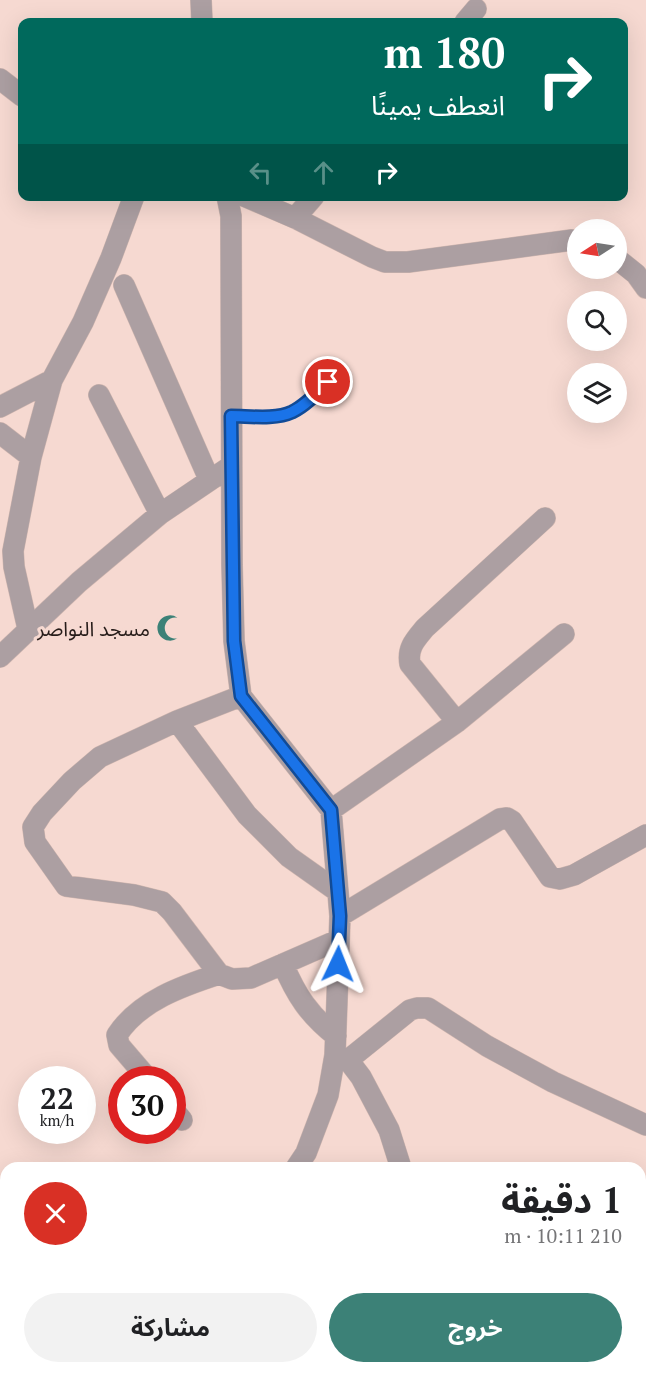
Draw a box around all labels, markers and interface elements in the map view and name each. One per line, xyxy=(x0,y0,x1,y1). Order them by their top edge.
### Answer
text: 180 m xyxy=(384,24,505,80)
icon: right xyxy=(526,42,604,120)
text: انعطف يمينًا xyxy=(371,87,505,123)
icon: left xyxy=(244,156,277,189)
icon: ahead xyxy=(307,156,340,189)
icon: right xyxy=(370,156,403,189)
north arrow xyxy=(567,219,627,279)
map controls xyxy=(567,219,627,423)
button: search xyxy=(567,291,627,351)
pin xyxy=(302,356,353,407)
button: layers xyxy=(567,363,627,423)
icon: arrive xyxy=(311,365,344,398)
mosque icon: مسجد النواصر xyxy=(155,613,185,643)
place label: مسجد النواصر xyxy=(36,615,150,642)
position arrow xyxy=(306,932,370,996)
speed limit sign: 30 xyxy=(108,1066,186,1144)
text: 22 xyxy=(40,1078,74,1118)
text: km/h xyxy=(40,1110,74,1130)
text: 1 دقيقة xyxy=(501,1176,622,1223)
button: close xyxy=(24,1182,87,1245)
text: 210 m · 10:11 xyxy=(504,1222,622,1249)
button: مشاركة xyxy=(24,1293,317,1362)
button: خروج xyxy=(329,1293,622,1362)

